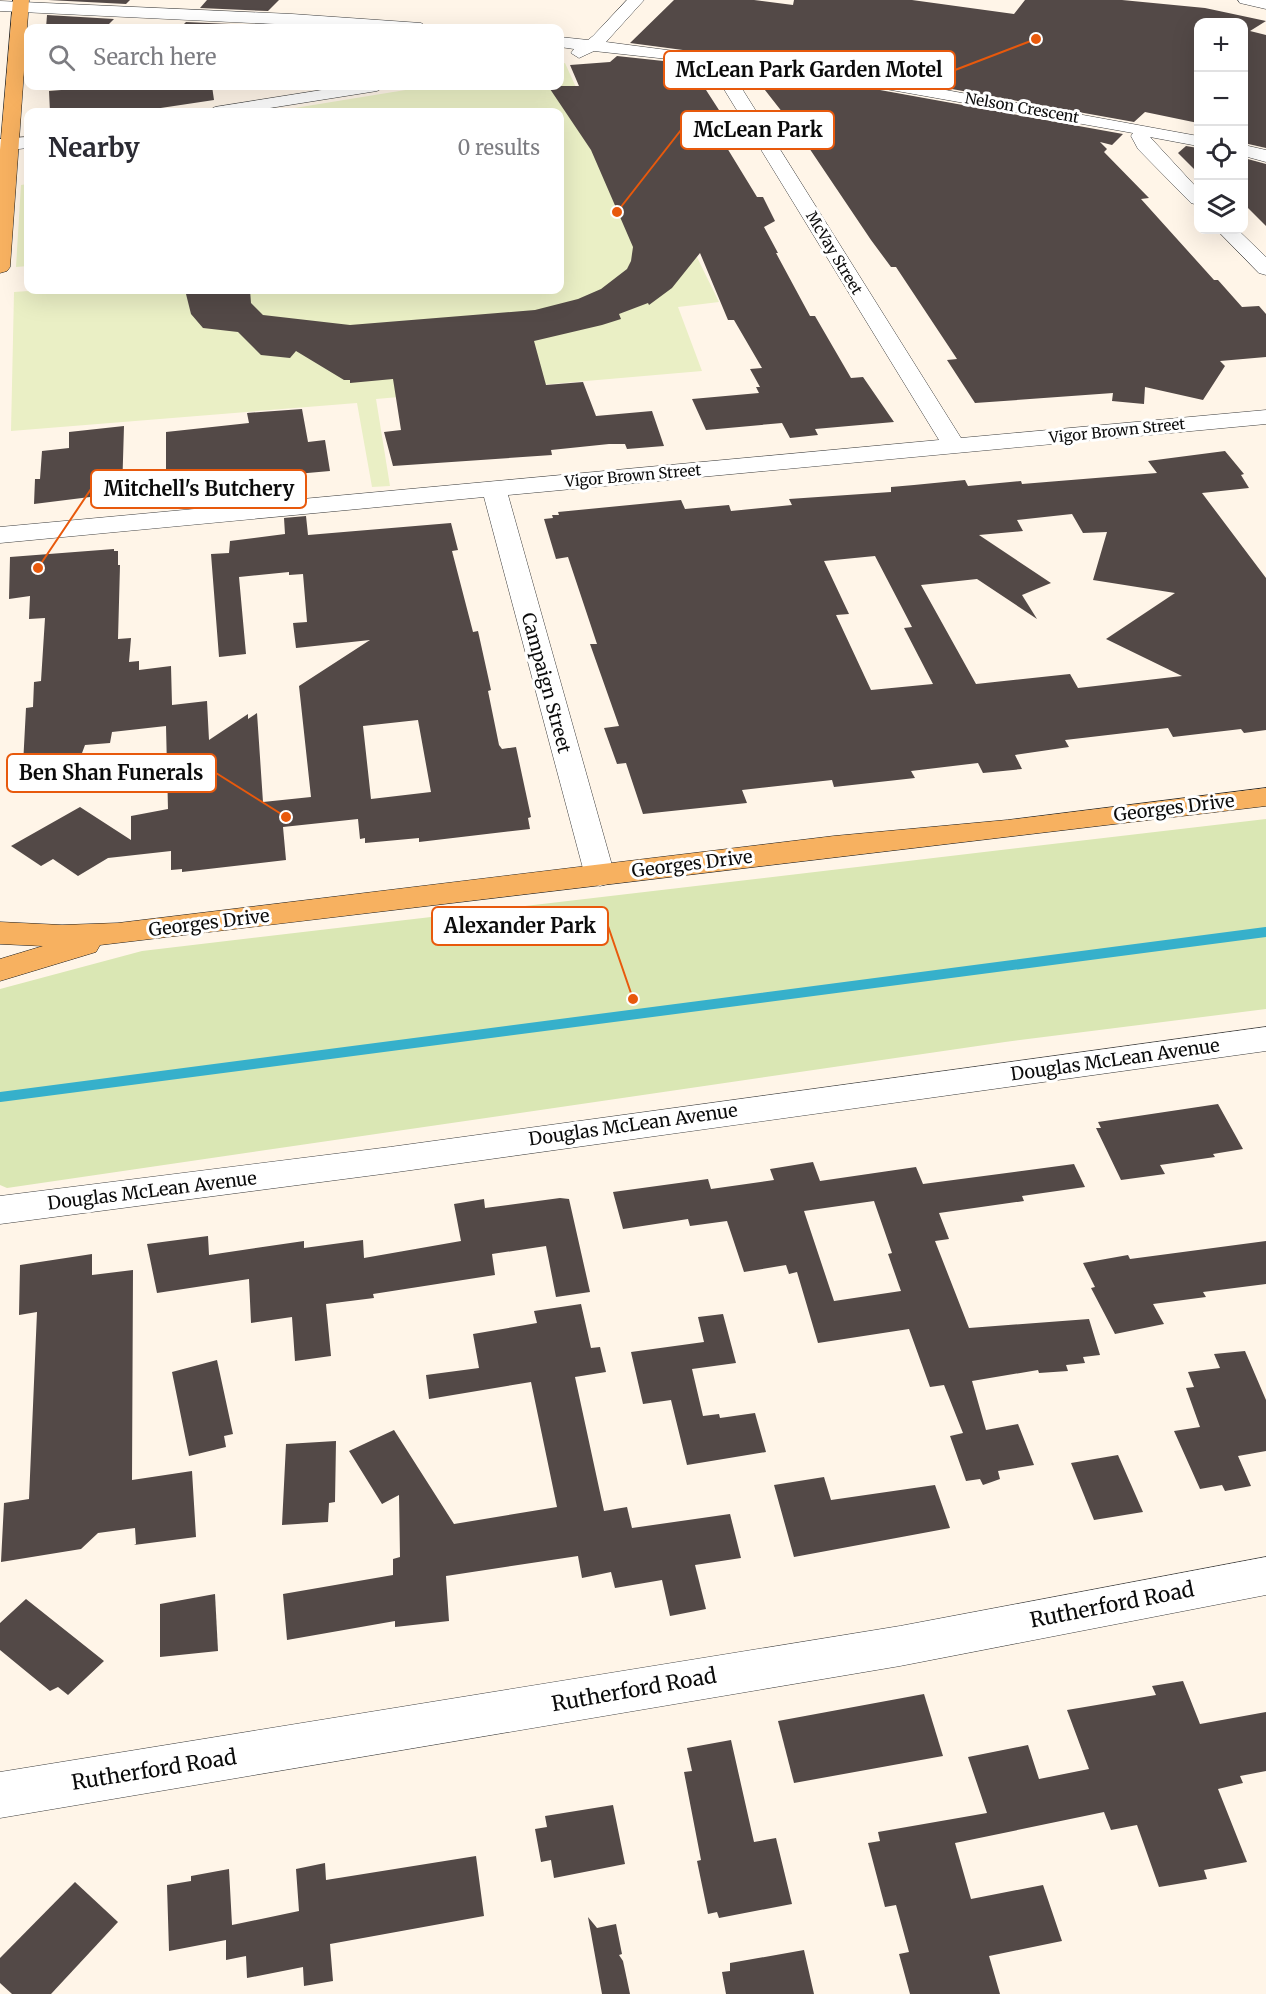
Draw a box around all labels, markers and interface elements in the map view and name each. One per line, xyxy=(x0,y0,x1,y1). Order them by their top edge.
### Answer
map controls xyxy=(1194,18,1248,234)
button: + xyxy=(1194,18,1248,72)
search box xyxy=(24,24,564,90)
icon: search xyxy=(45,41,78,74)
text: Search here xyxy=(93,43,216,71)
callout: McLean Park Garden Motel xyxy=(664,51,955,89)
text: McLean Park Garden Motel xyxy=(676,57,943,82)
button: − xyxy=(1194,72,1248,126)
street label: Nelson Crescent xyxy=(963,88,1081,127)
callout: McLean Park xyxy=(681,111,834,149)
text: McLean Park xyxy=(693,117,823,142)
button: locate xyxy=(1194,126,1248,180)
text: Nearby xyxy=(48,131,140,164)
text: 0 results xyxy=(457,135,540,160)
button: layers xyxy=(1194,180,1248,234)
street label: McVay Street xyxy=(802,208,867,298)
street label: Vigor Brown Street xyxy=(1047,414,1186,447)
street label: Vigor Brown Street xyxy=(563,460,702,491)
callout: Mitchell's Butchery xyxy=(91,470,306,508)
text: Mitchell's Butchery xyxy=(104,476,294,501)
street label: Campaign Street xyxy=(517,610,576,756)
callout: Ben Shan Funerals xyxy=(7,754,216,792)
text: Ben Shan Funerals xyxy=(19,760,203,785)
street label: Georges Drive xyxy=(1112,789,1236,826)
street label: Georges Drive xyxy=(630,845,754,882)
street label: Georges Drive xyxy=(147,904,271,941)
callout: Alexander Park xyxy=(432,907,608,945)
text: Alexander Park xyxy=(443,913,596,938)
street label: Douglas McLean Avenue xyxy=(1009,1033,1221,1086)
street label: Douglas McLean Avenue xyxy=(527,1098,739,1151)
street label: Douglas McLean Avenue xyxy=(46,1166,258,1215)
street label: Rutherford Road xyxy=(1027,1575,1197,1634)
street label: Rutherford Road xyxy=(549,1662,719,1717)
street label: Rutherford Road xyxy=(69,1743,239,1796)

